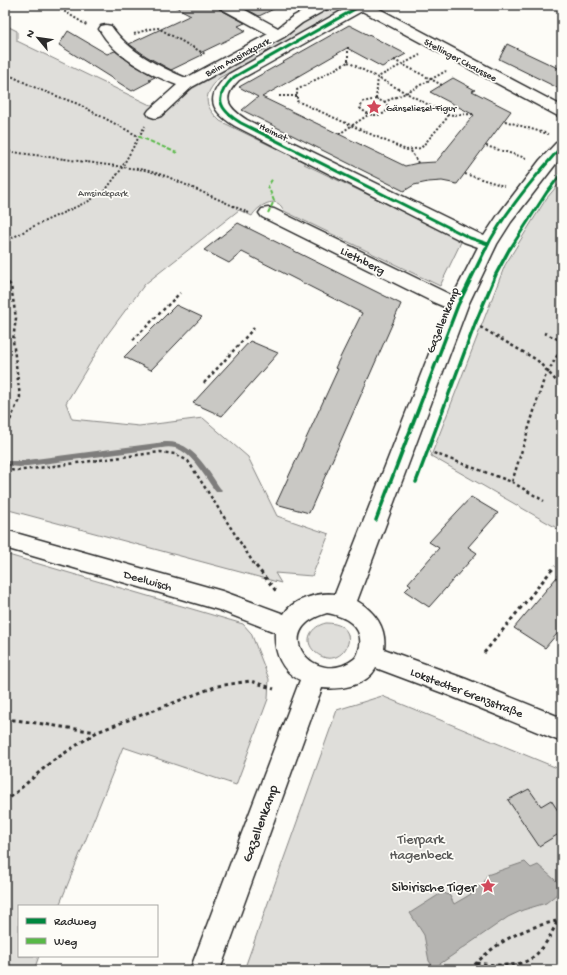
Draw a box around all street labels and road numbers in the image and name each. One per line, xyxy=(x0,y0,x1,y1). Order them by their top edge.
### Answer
street label: Beim Amsinckpark xyxy=(203,35,274,80)
street label: Stellinger Chaussee xyxy=(422,37,499,85)
street label: Heimat xyxy=(257,121,290,145)
street label: Liethberg xyxy=(337,245,387,279)
street label: Gazellenkamp xyxy=(424,286,463,356)
street label: Deelwisch xyxy=(121,568,174,596)
street label: Lokstedter Grenzstraße xyxy=(408,666,525,722)
street label: Gazellenkamp xyxy=(240,783,283,865)

